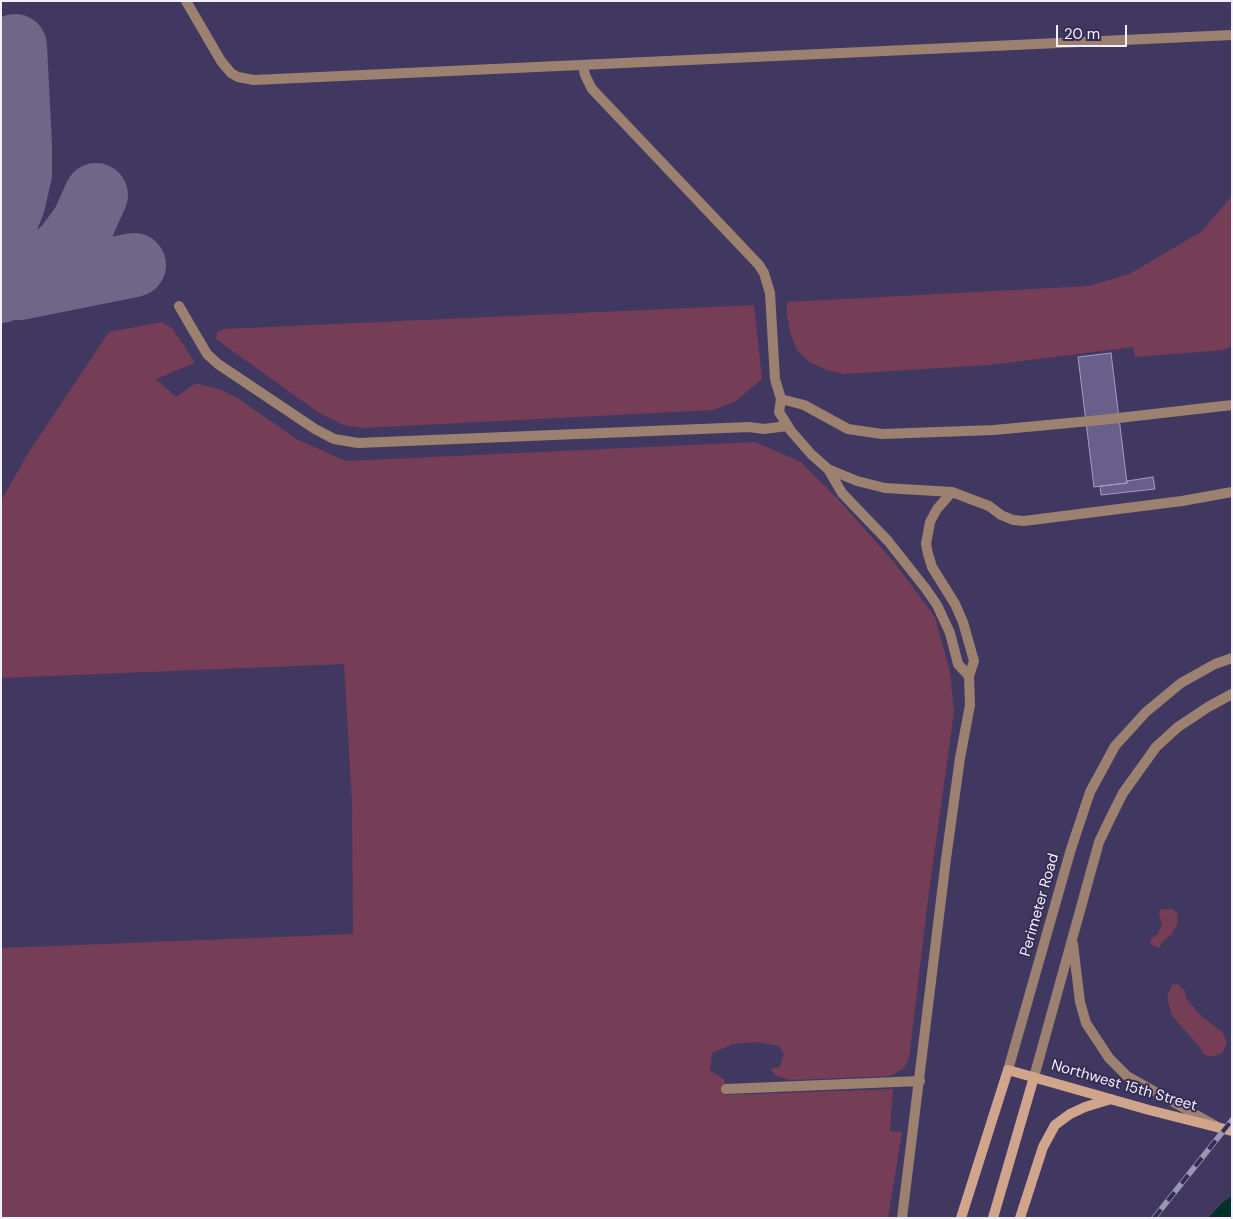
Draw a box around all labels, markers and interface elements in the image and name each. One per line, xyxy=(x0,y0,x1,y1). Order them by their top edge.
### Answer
scale bar xyxy=(1058,15,1129,47)
text: 20 m xyxy=(1064,24,1100,44)
street label: Perimeter Road xyxy=(1017,851,1063,959)
street label: Northwest 15th Street xyxy=(1049,1057,1199,1115)

